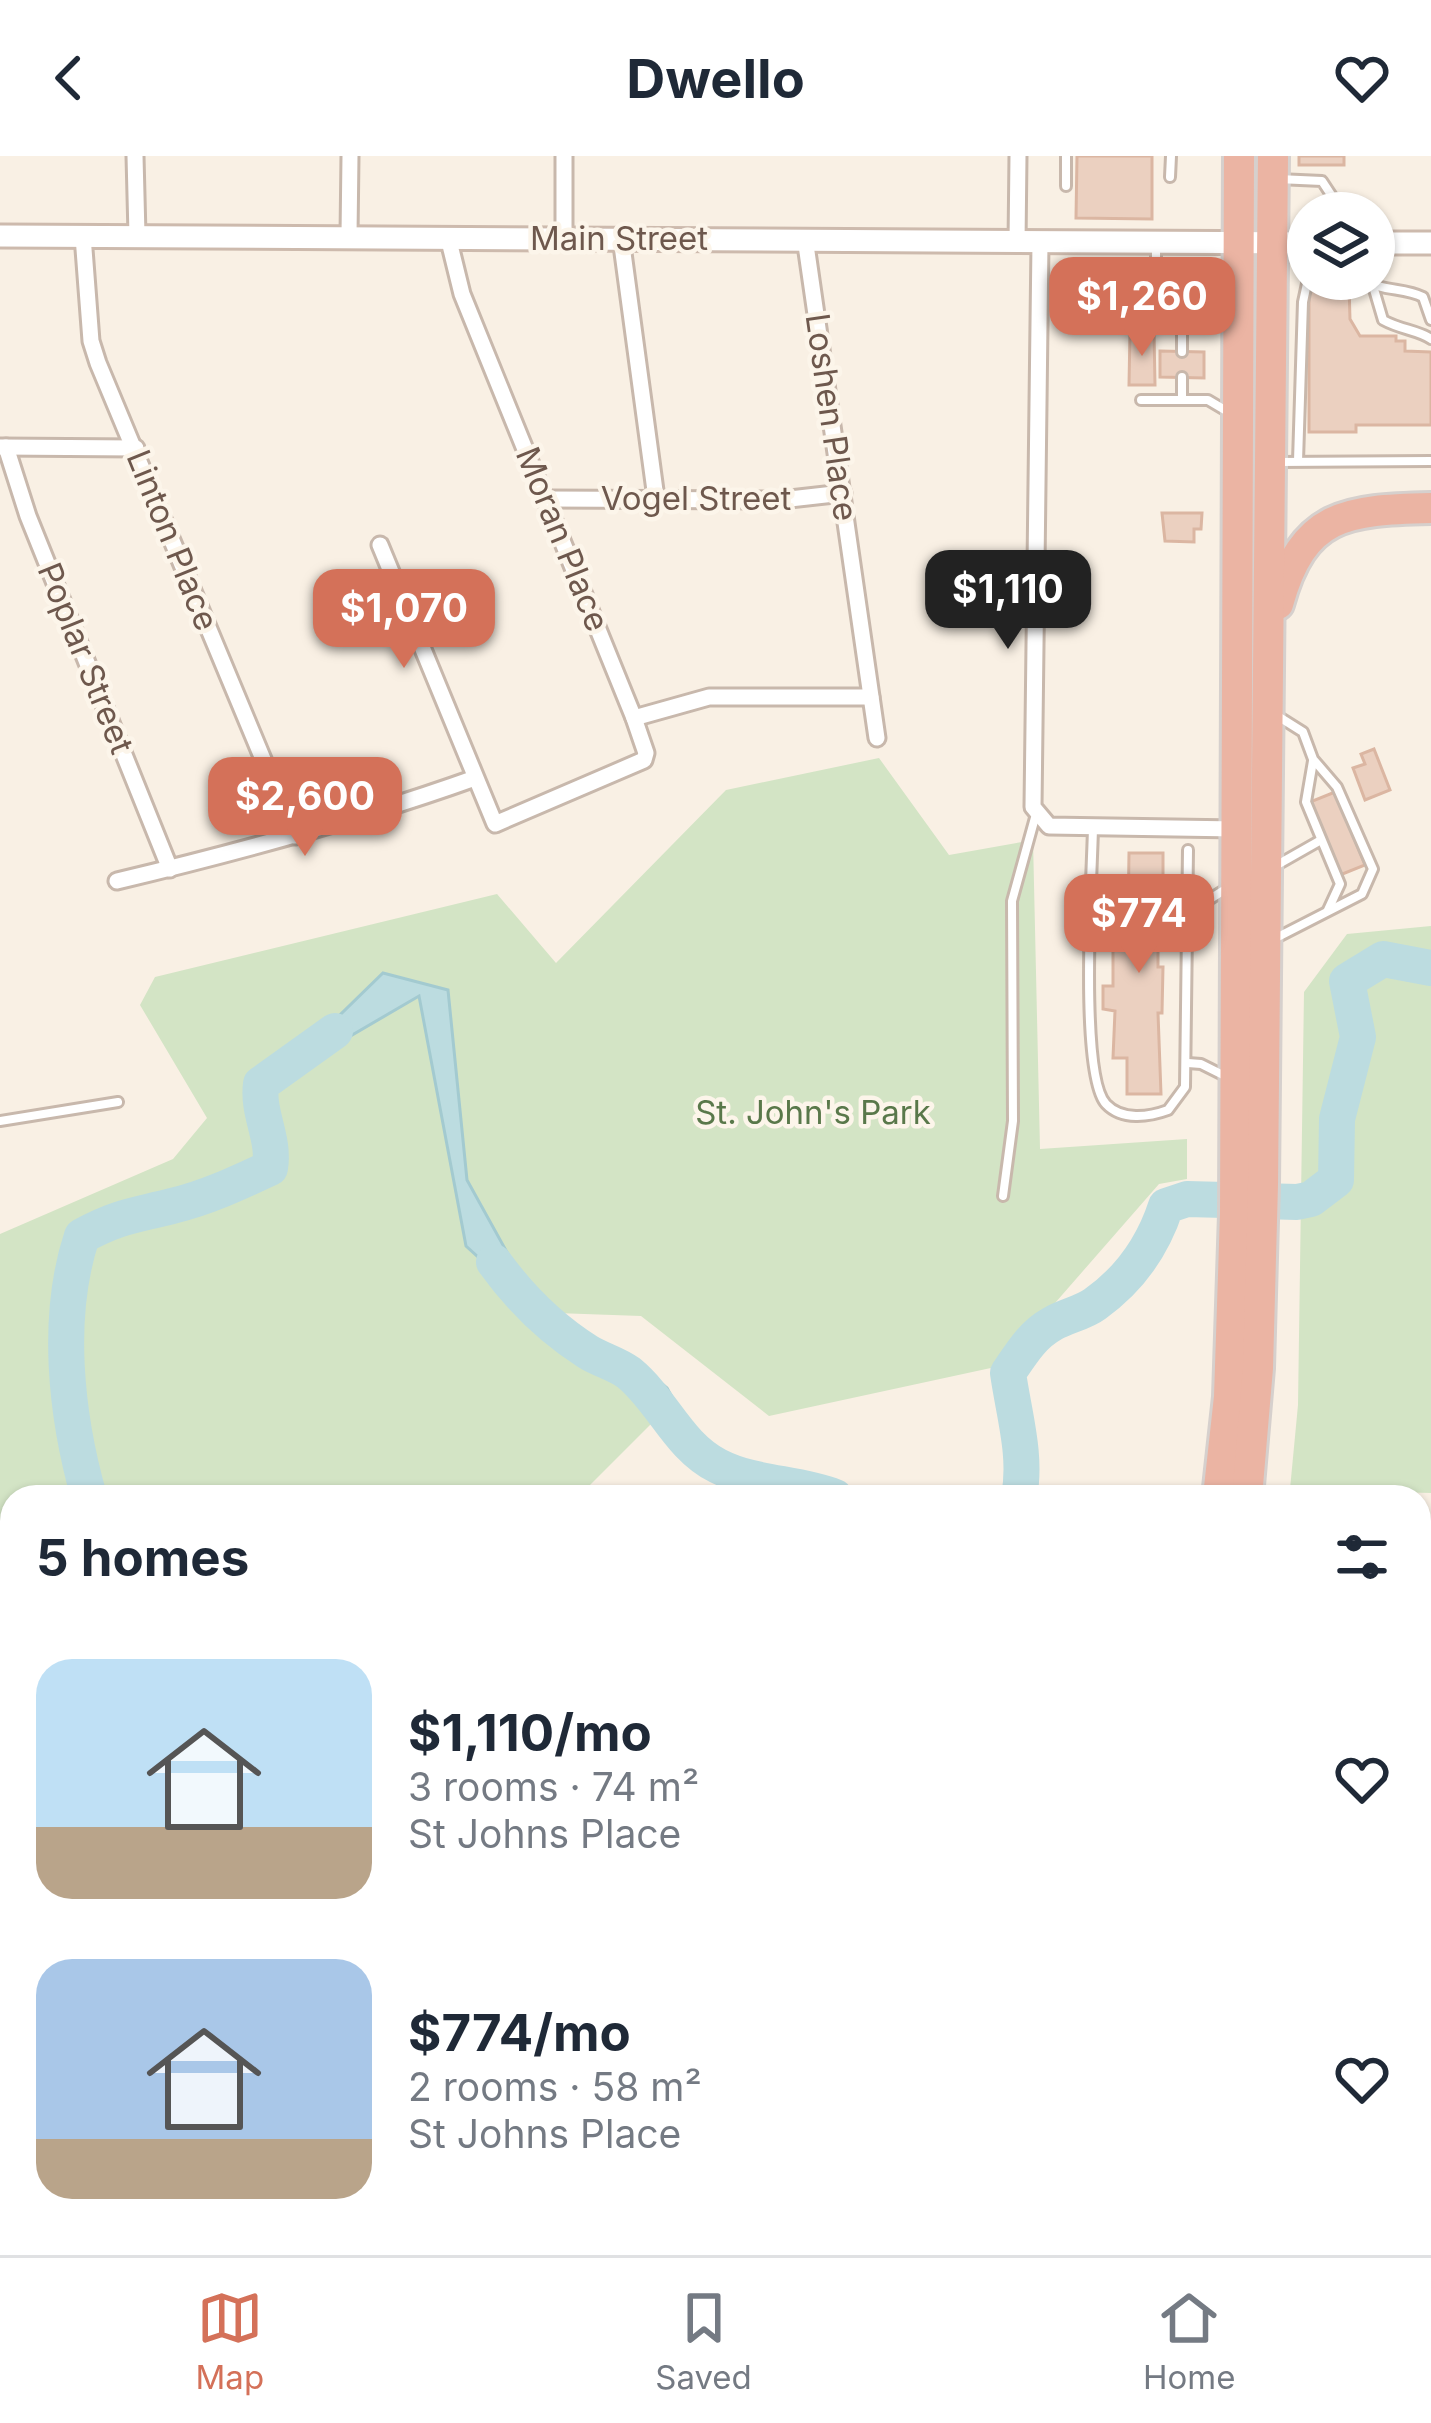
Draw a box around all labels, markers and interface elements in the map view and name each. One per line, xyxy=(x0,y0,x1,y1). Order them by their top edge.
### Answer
icon: back xyxy=(36,45,102,111)
icon: heart xyxy=(1329,45,1395,111)
text: Dwello xyxy=(626,46,805,111)
map controls xyxy=(1287,192,1395,300)
button: layers xyxy=(1287,192,1395,300)
street label: Main Street xyxy=(530,218,708,258)
pin: $1,260 xyxy=(1044,257,1240,359)
text: $1,260 xyxy=(1076,272,1208,319)
street label: Loshen Place xyxy=(798,311,866,523)
street label: Moran Place xyxy=(508,441,618,637)
street label: Linton Place xyxy=(119,444,227,636)
street label: Vogel Street xyxy=(601,478,792,518)
pin: $1,110 xyxy=(910,550,1106,652)
street label: Poplar Street xyxy=(30,557,142,759)
text: $1,110 xyxy=(952,565,1064,612)
pin: $1,070 xyxy=(306,569,502,671)
text: $1,070 xyxy=(340,584,468,631)
pin: $2,600 xyxy=(207,757,403,859)
text: $2,600 xyxy=(235,772,375,819)
pin: $774 xyxy=(1068,874,1210,976)
text: $774 xyxy=(1091,889,1187,936)
park label: St. John's Park xyxy=(695,1092,931,1132)
icon: filters xyxy=(1329,1524,1395,1590)
text: 5 homes xyxy=(36,1527,249,1588)
text: $1,110/mo xyxy=(408,1702,652,1763)
icon: home xyxy=(132,1707,276,1851)
icon: heart xyxy=(1329,1746,1395,1812)
text: 3 rooms · 74 m² xyxy=(408,1763,699,1810)
text: St Johns Place xyxy=(408,1810,681,1857)
text: $774/mo xyxy=(408,2002,631,2063)
icon: home xyxy=(132,2007,276,2151)
icon: heart xyxy=(1329,2046,1395,2112)
text: 2 rooms · 58 m² xyxy=(408,2063,702,2110)
text: St Johns Place xyxy=(408,2110,681,2157)
tab: Map xyxy=(196,2285,264,2397)
tab: Saved xyxy=(655,2285,752,2397)
tab: Home xyxy=(1143,2285,1235,2397)

